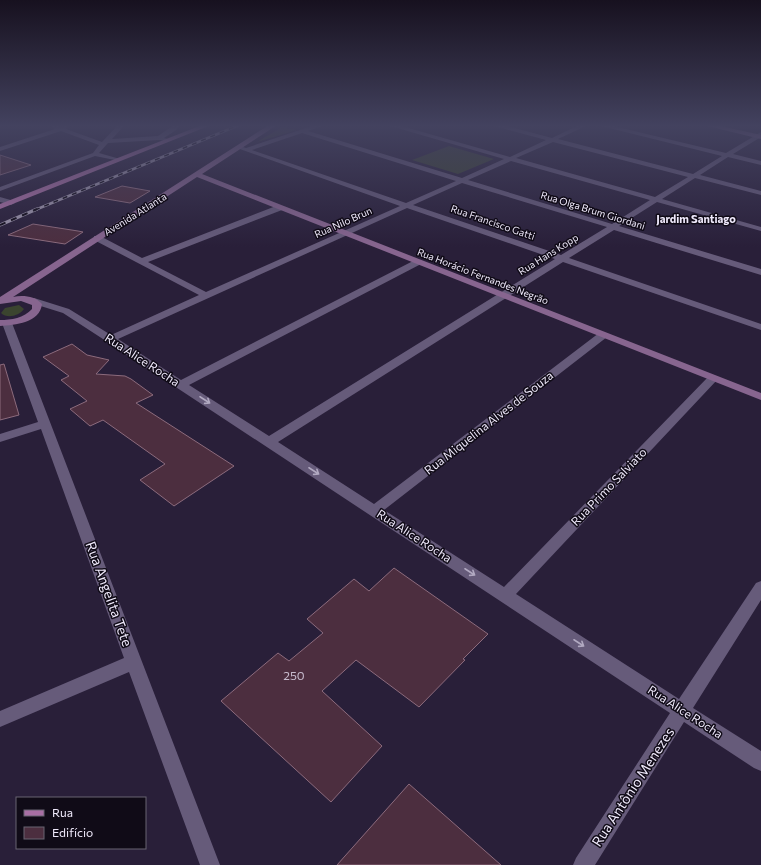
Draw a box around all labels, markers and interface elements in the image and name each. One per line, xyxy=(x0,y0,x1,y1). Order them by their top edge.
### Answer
street label: Rua Olga Brum Giordani xyxy=(539,188,647,232)
street label: Avenida Atlanta xyxy=(102,190,168,238)
street label: Rua Francisco Gatti xyxy=(449,202,537,242)
street label: Rua Nilo Brun xyxy=(312,204,374,240)
district label: Jardim Santiago xyxy=(656,212,736,226)
street label: Rua Hans Kopp xyxy=(516,231,580,277)
street label: Rua Horácio Fernandes Negrão xyxy=(416,245,550,307)
street label: Rua Alice Rocha xyxy=(103,330,182,388)
street label: Rua Miquelina Alves de Souza xyxy=(421,368,556,477)
one-way arrow xyxy=(199,396,210,405)
street label: Rua Primo Salviato xyxy=(568,445,649,528)
one-way arrow xyxy=(308,467,319,475)
street label: Rua Alice Rocha xyxy=(375,506,454,564)
street label: Rua Angelita Tete xyxy=(83,539,136,649)
one-way arrow xyxy=(464,568,475,576)
one-way arrow xyxy=(573,639,584,647)
house number: 250 xyxy=(283,668,305,682)
street label: Rua Alice Rocha xyxy=(646,682,725,740)
street label: Rua Antônio Menezes xyxy=(588,724,677,849)
legend xyxy=(16,797,146,849)
text: Rua xyxy=(52,805,73,819)
text: Edifício xyxy=(52,825,93,839)

